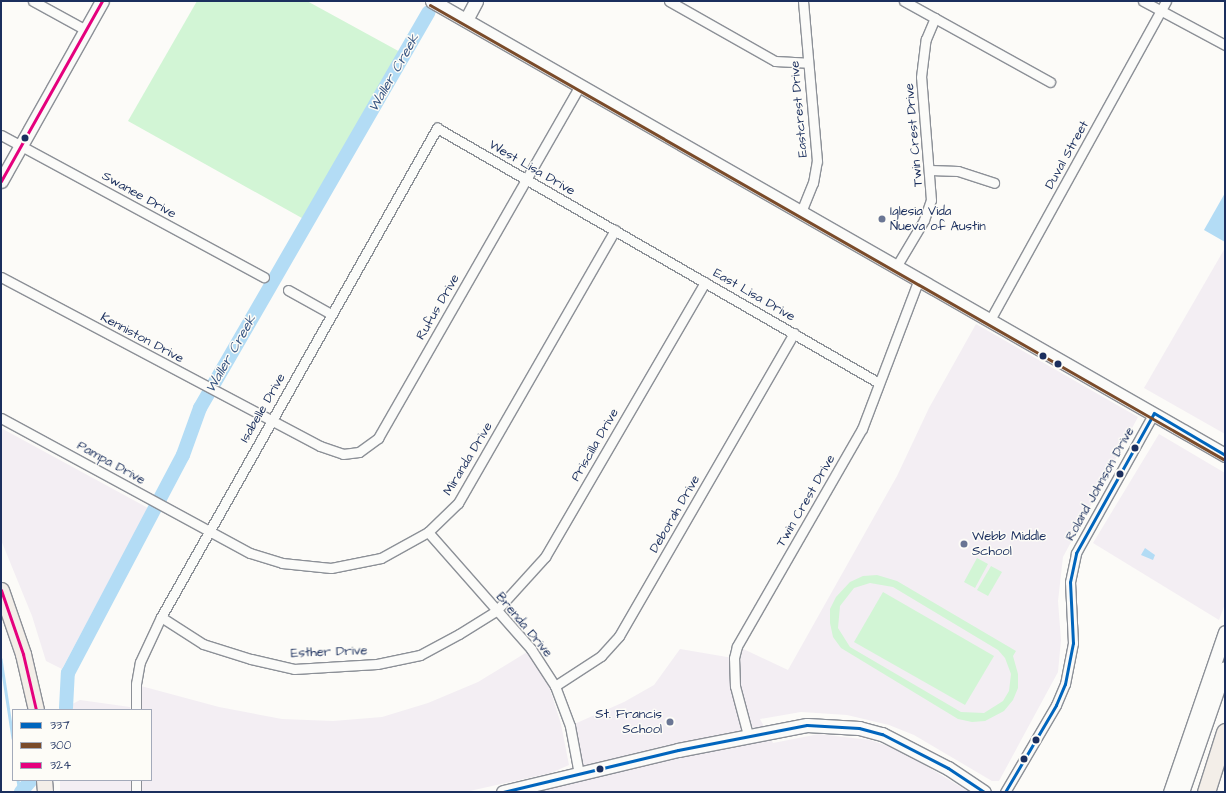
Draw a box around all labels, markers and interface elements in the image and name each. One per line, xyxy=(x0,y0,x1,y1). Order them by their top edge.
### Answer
water label: Waller Creek xyxy=(365,31,423,115)
street label: Eastcrest Drive xyxy=(787,60,811,158)
street label: Twin Crest Drive xyxy=(902,83,926,187)
street label: Duval Street xyxy=(1042,118,1092,192)
unlabelled marker xyxy=(20,133,30,143)
street label: West Lisa Drive xyxy=(486,137,578,199)
street label: Swanee Drive xyxy=(99,168,179,222)
place label: Iglesia Vida Nueva of Austin xyxy=(890,204,986,235)
marker: Iglesia Vida Nueva of Austin xyxy=(877,214,887,224)
street label: East Lisa Drive xyxy=(710,265,798,325)
street label: Rufus Drive xyxy=(413,271,463,343)
street label: Kenniston Drive xyxy=(98,310,186,366)
water label: Waller Creek xyxy=(202,312,260,396)
unlabelled marker xyxy=(1038,351,1048,361)
unlabelled marker xyxy=(1053,359,1063,369)
street label: Isabelle Drive xyxy=(237,371,289,445)
street label: Priscilla Drive xyxy=(568,406,622,484)
street label: Miranda Drive xyxy=(440,419,496,499)
street label: Roland Johnson Drive xyxy=(1062,424,1138,544)
street label: Pampa Drive xyxy=(74,438,148,488)
unlabelled marker xyxy=(1130,443,1140,453)
street label: Twin Crest Drive xyxy=(773,452,839,550)
unlabelled marker xyxy=(1115,469,1125,479)
street label: Deborah Drive xyxy=(647,472,703,556)
place label: Webb Middle School xyxy=(972,529,1046,560)
marker: Webb Middle School xyxy=(959,539,969,549)
street label: Brenda Drive xyxy=(492,589,556,661)
street label: Esther Drive xyxy=(290,643,368,661)
place label: St. Francis School xyxy=(595,707,662,738)
legend xyxy=(12,709,152,781)
text: 337 xyxy=(50,717,70,734)
marker: St. Francis School xyxy=(665,717,675,727)
unlabelled marker xyxy=(1031,735,1041,745)
text: 300 xyxy=(50,737,71,754)
unlabelled marker xyxy=(1019,754,1029,764)
text: 324 xyxy=(50,757,71,774)
unlabelled marker xyxy=(595,764,605,774)

